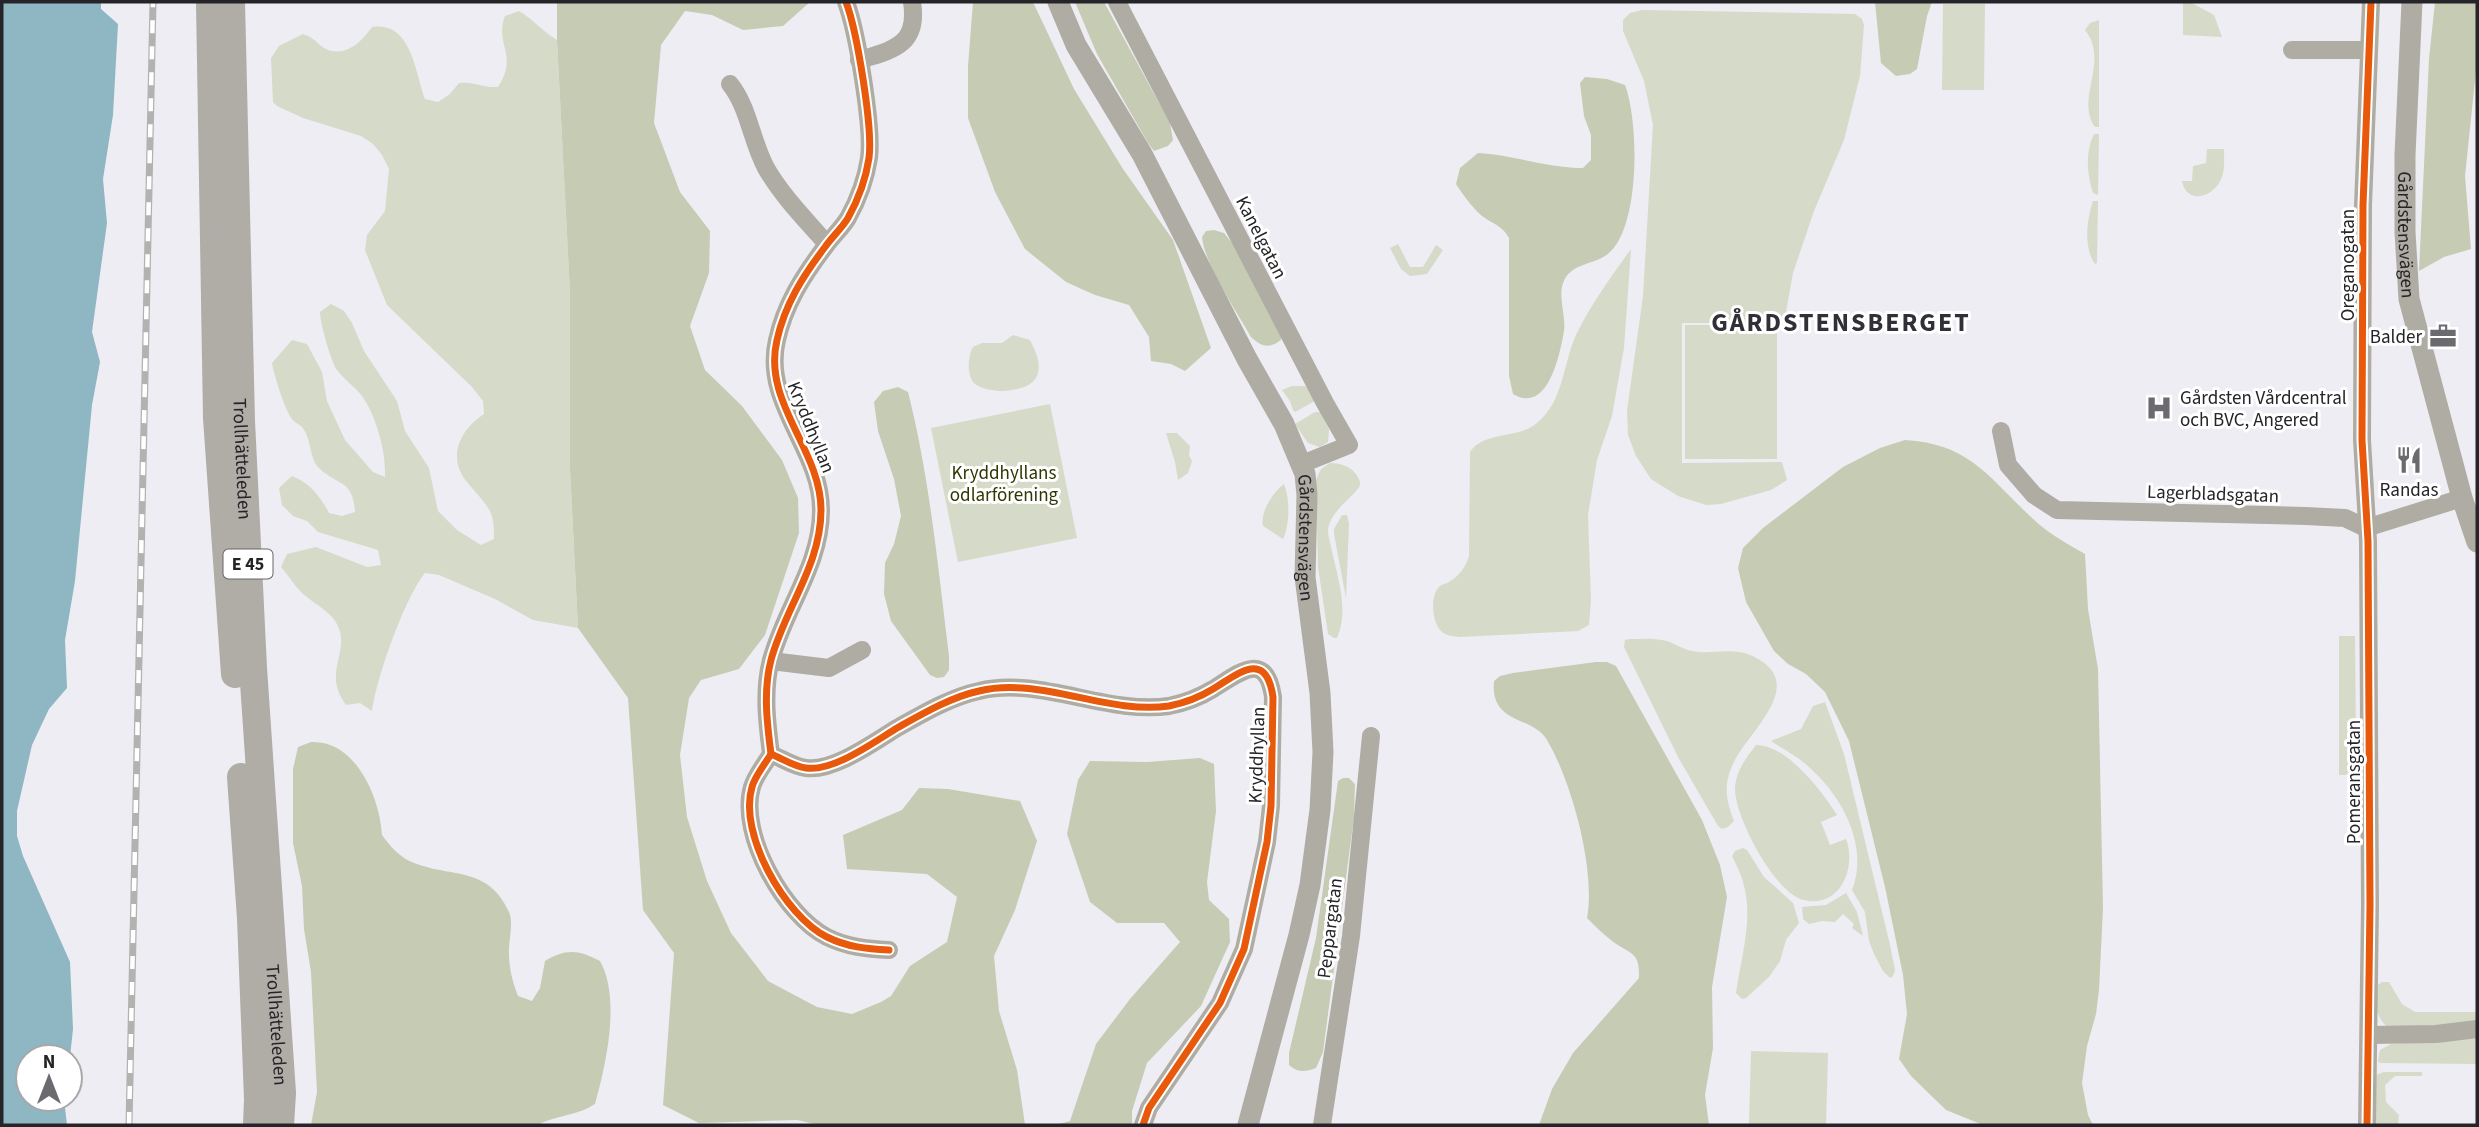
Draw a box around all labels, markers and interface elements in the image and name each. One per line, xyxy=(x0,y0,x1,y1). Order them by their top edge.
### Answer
street label: Gårdstensvägen xyxy=(2390,171,2421,299)
street label: Kanelgatan xyxy=(1228,192,1293,284)
street label: Oreganogatan xyxy=(2335,209,2362,321)
district label: GÅRDSTENSBERGET xyxy=(1711,304,1971,341)
office icon: Balder xyxy=(2428,321,2458,351)
place label: Balder xyxy=(2370,324,2422,351)
street label: Kryddhyllan xyxy=(780,378,841,478)
place label: Gårdsten Vårdcentral och BVC, Angered xyxy=(2180,385,2347,434)
hospital icon: Gårdsten Vårdcentral och BVC, Angered xyxy=(2144,393,2174,423)
street label: Trollhätteleden xyxy=(225,398,258,520)
restaurant icon: Randas xyxy=(2394,445,2424,475)
park label: Kryddhyllans odlarförening xyxy=(950,460,1059,509)
street label: Gårdstensvägen xyxy=(1290,473,1320,603)
place label: Randas xyxy=(2380,477,2438,504)
street label: Lagerbladsgatan xyxy=(2146,479,2279,510)
road number: E 45 xyxy=(224,550,272,578)
street label: Kryddhyllan xyxy=(1242,706,1273,804)
street label: Pomeransgatan xyxy=(2341,720,2368,844)
street label: Peppargatan xyxy=(1311,876,1350,980)
street label: Trollhätteleden xyxy=(258,963,293,1087)
north arrow xyxy=(14,1043,84,1113)
text: N xyxy=(43,1049,55,1076)

